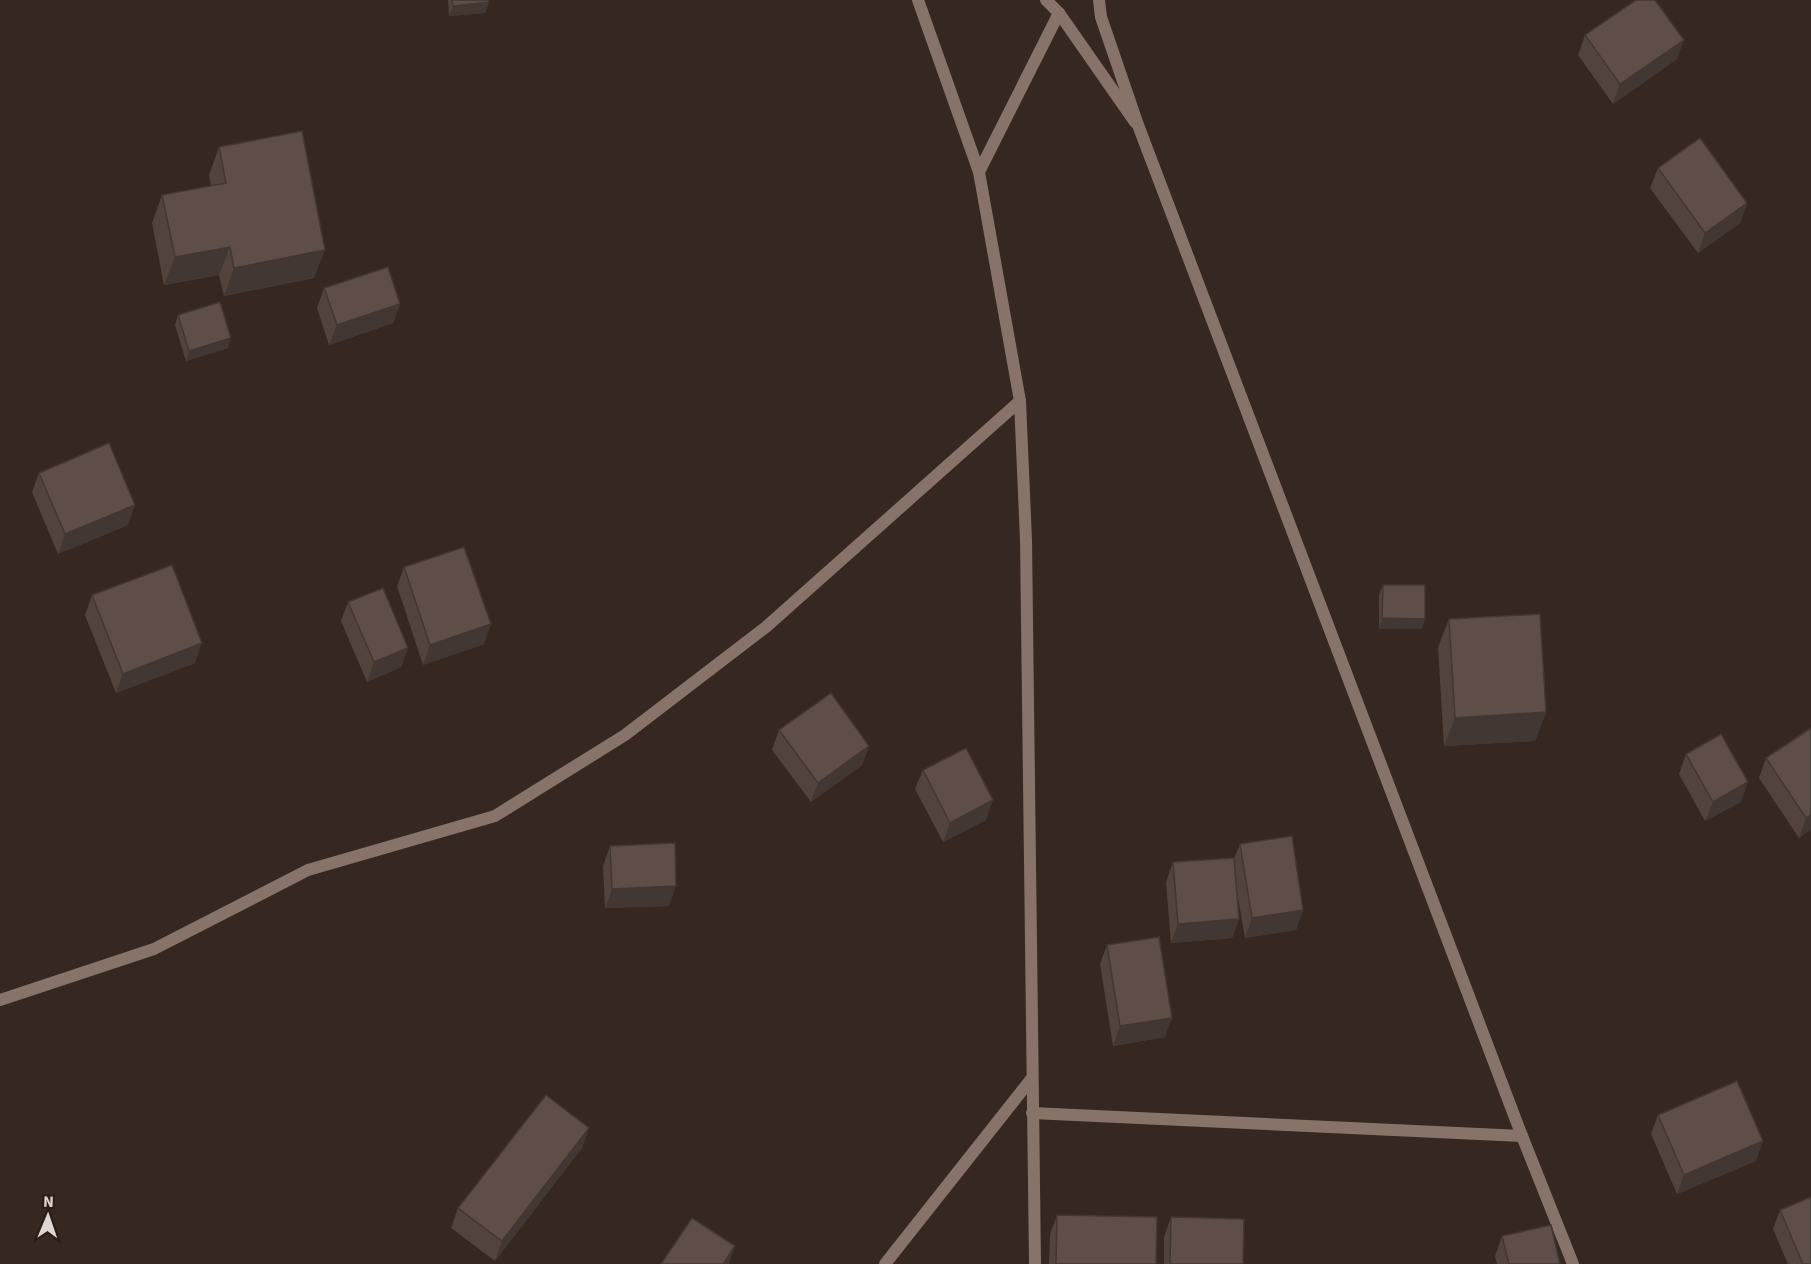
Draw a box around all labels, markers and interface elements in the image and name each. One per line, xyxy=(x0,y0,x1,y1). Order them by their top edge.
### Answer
north arrow xyxy=(18,1186,78,1246)
text: N xyxy=(43,1191,54,1213)

